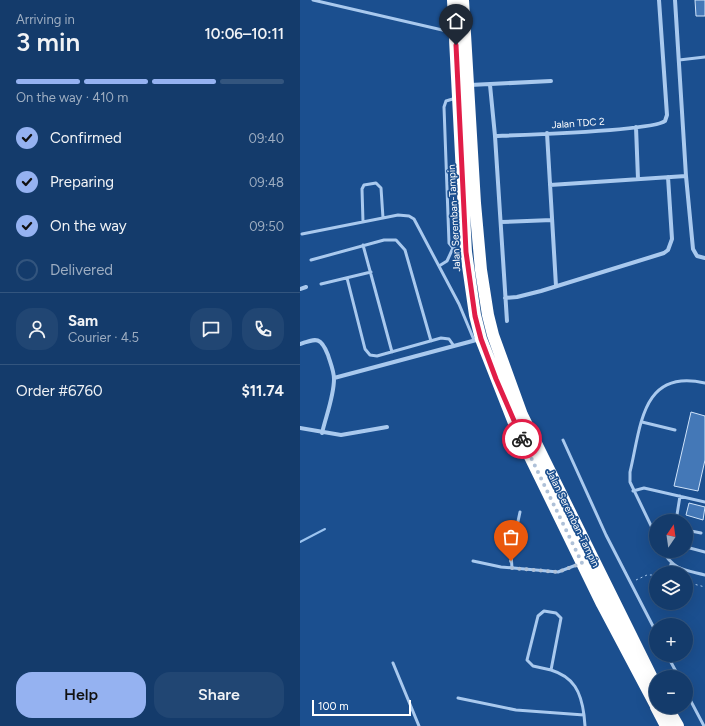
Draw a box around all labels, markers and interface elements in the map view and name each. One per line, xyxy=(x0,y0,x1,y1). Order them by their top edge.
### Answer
pin xyxy=(439,4,473,45)
icon: home xyxy=(445,10,467,32)
text: Arriving in xyxy=(16,12,75,27)
text: 10:06–10:11 xyxy=(205,25,284,43)
text: 3 min xyxy=(16,26,80,58)
text: On the way · 410 m xyxy=(16,90,128,105)
street label: Jalan TDC 2 xyxy=(551,115,605,131)
icon: check xyxy=(16,127,38,149)
text: Confirmed xyxy=(50,129,122,147)
text: 09:40 xyxy=(249,131,284,146)
street label: Jalan Seremban-Tampin xyxy=(445,164,463,272)
icon: check xyxy=(16,171,38,193)
text: Preparing xyxy=(50,173,114,191)
text: 09:48 xyxy=(249,175,284,190)
icon: check xyxy=(16,215,38,237)
text: On the way xyxy=(50,217,127,235)
text: 09:50 xyxy=(249,219,284,234)
text: Delivered xyxy=(50,261,113,279)
button: person xyxy=(16,308,58,350)
button: chat xyxy=(190,308,232,350)
button: phone xyxy=(242,308,284,350)
text: Sam xyxy=(68,312,98,330)
text: Courier · 4.5 xyxy=(68,330,139,345)
text: Order #6760 xyxy=(16,382,103,400)
text: $11.74 xyxy=(241,382,284,400)
courier xyxy=(502,419,542,459)
icon: bike xyxy=(511,428,533,450)
street label: Jalan Seremban-Tampin xyxy=(544,467,603,570)
north arrow xyxy=(649,514,693,558)
map controls xyxy=(649,514,693,714)
pin xyxy=(494,520,528,561)
icon: bag xyxy=(500,526,522,548)
button: layers xyxy=(649,566,693,610)
button: + xyxy=(649,618,693,662)
button: − xyxy=(649,670,693,714)
button: Help xyxy=(16,672,146,718)
button: Share xyxy=(154,672,284,718)
scale bar xyxy=(312,698,411,717)
text: 100 m xyxy=(318,700,349,713)

